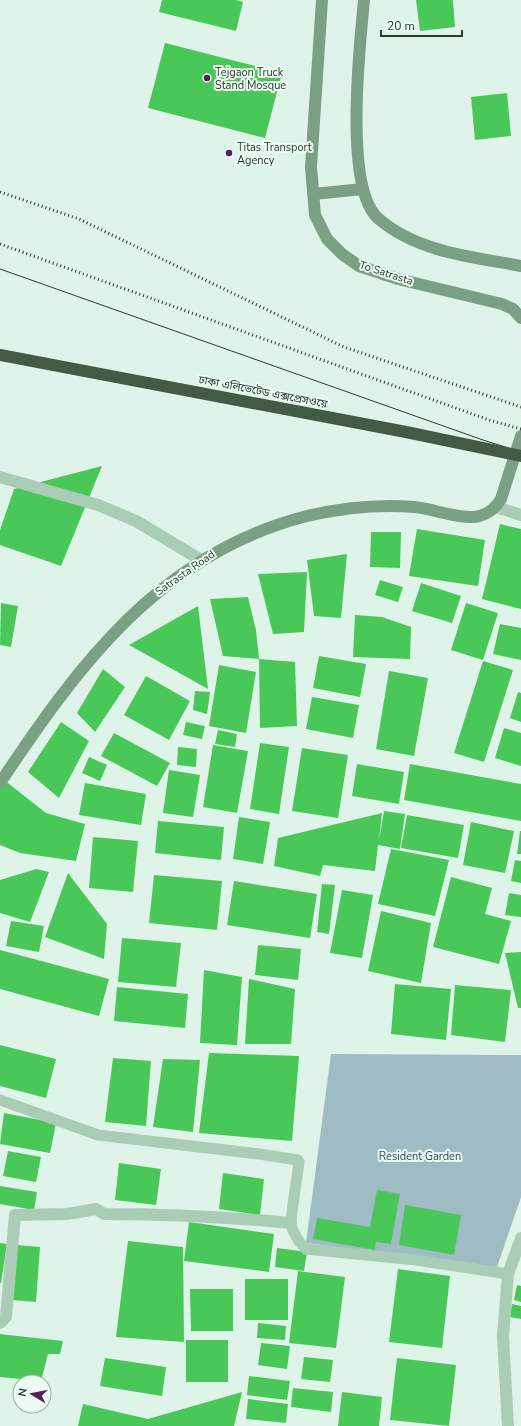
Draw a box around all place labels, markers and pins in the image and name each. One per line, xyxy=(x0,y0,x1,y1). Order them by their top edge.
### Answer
place label: Tejgaon Truck Stand Mosque xyxy=(215,65,286,93)
marker: Tejgaon Truck Stand Mosque xyxy=(202,73,212,83)
place label: Titas Transport Agency xyxy=(237,140,312,168)
marker: Titas Transport Agency xyxy=(224,148,234,158)

